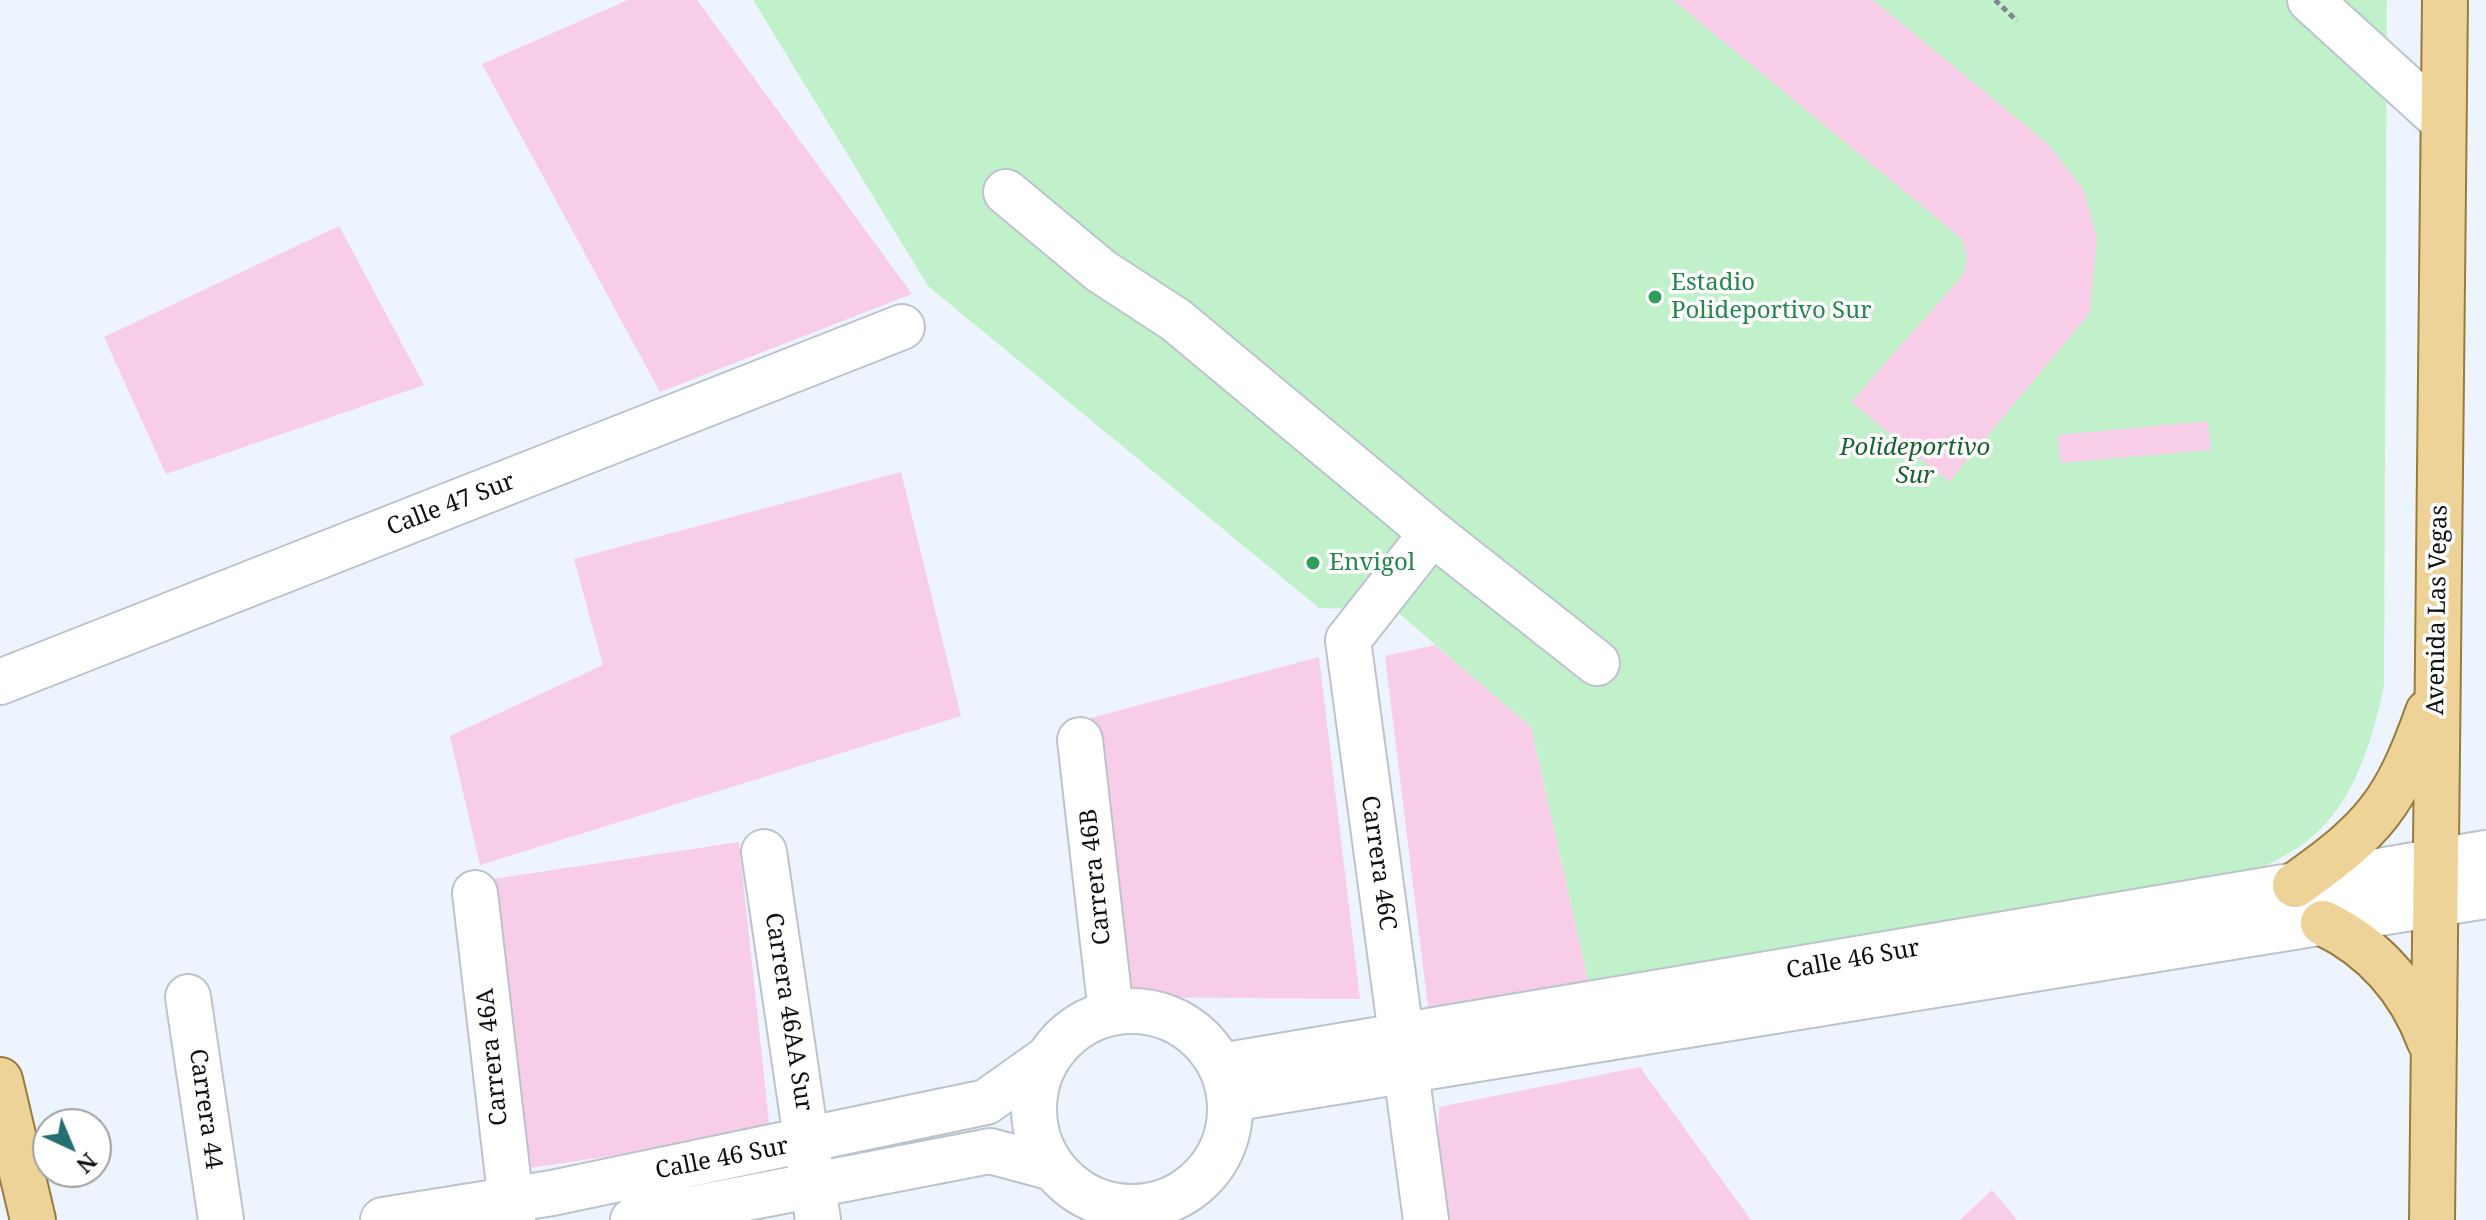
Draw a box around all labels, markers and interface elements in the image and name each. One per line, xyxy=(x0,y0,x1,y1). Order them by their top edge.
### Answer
place label: Estadio Polideportivo Sur xyxy=(1671,269,1872,325)
marker: Estadio Polideportivo Sur xyxy=(1646,288,1664,306)
park label: Polideportivo Sur xyxy=(1840,434,1990,490)
street label: Calle 47 Sur xyxy=(383,467,519,543)
street label: Avenida Las Vegas xyxy=(2422,505,2454,715)
place label: Envigol xyxy=(1329,549,1415,577)
marker: Envigol xyxy=(1304,554,1322,572)
street label: Carrera 46C xyxy=(1354,794,1402,932)
street label: Carrera 46B xyxy=(1075,807,1117,947)
street label: Carrera 46AA Sur xyxy=(758,911,818,1113)
street label: Calle 46 Sur xyxy=(1784,934,1922,986)
street label: Carrera 46A xyxy=(471,987,515,1127)
street label: Carrera 44 xyxy=(182,1047,228,1171)
north arrow xyxy=(32,1108,112,1188)
street label: Calle 46 Sur xyxy=(653,1132,791,1186)
text: N xyxy=(71,1147,104,1181)

